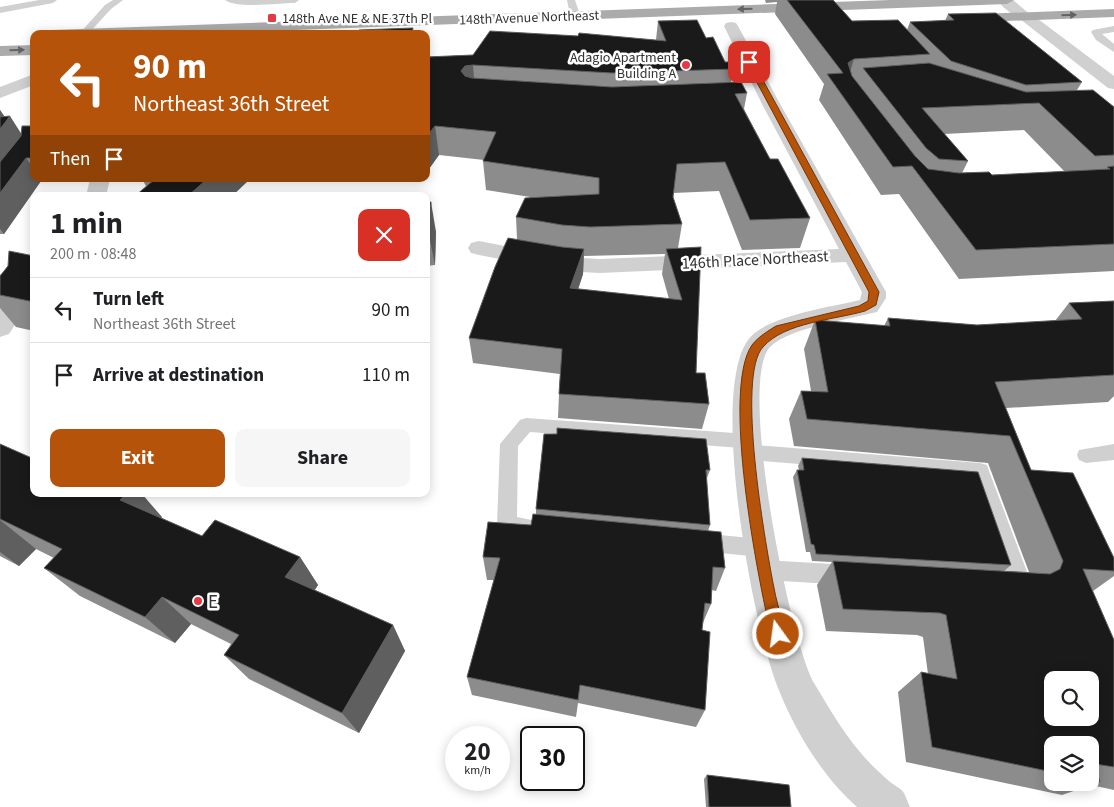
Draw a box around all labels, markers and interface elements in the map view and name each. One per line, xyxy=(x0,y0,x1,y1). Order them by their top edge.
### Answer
street label: 148th Avenue Northeast xyxy=(459,6,600,30)
one-way arrow xyxy=(737,6,753,14)
place label: 148th Ave NE & NE 37th Pl xyxy=(282,9,433,29)
one-way arrow xyxy=(1062,10,1078,18)
marker: 148th Ave NE & NE 37th Pl xyxy=(266,12,278,24)
pin xyxy=(728,41,770,83)
text: 90 m xyxy=(133,42,207,92)
one-way arrow xyxy=(9,46,25,54)
place label: Adagio Apartment Building A xyxy=(570,48,676,84)
icon: arrive xyxy=(735,48,763,76)
icon: left xyxy=(50,50,115,115)
marker: Adagio Apartment Building A xyxy=(680,59,692,71)
text: Northeast 36th Street xyxy=(133,88,329,120)
icon: arrive xyxy=(100,145,128,173)
text: Then xyxy=(50,146,90,173)
text: 1 min xyxy=(50,202,123,245)
button: close xyxy=(358,209,410,261)
text: 200 m · 08:48 xyxy=(50,243,137,265)
street label: 146th Place Northeast xyxy=(681,245,829,275)
text: Turn left xyxy=(93,286,164,313)
icon: left xyxy=(50,296,78,324)
text: 90 m xyxy=(372,297,410,324)
text: Northeast 36th Street xyxy=(93,313,236,335)
icon: arrive xyxy=(50,361,78,389)
text: Arrive at destination xyxy=(93,362,264,389)
text: 110 m xyxy=(362,362,410,389)
button: Exit xyxy=(50,429,225,487)
button: Share xyxy=(235,429,410,487)
place label: E xyxy=(208,589,218,616)
marker: E xyxy=(192,595,204,607)
position arrow xyxy=(751,607,803,659)
map controls xyxy=(1044,671,1099,791)
button: search xyxy=(1044,671,1099,726)
speed limit sign: 30 xyxy=(520,726,585,791)
text: 20 xyxy=(464,734,491,770)
button: layers xyxy=(1044,736,1099,791)
text: km/h xyxy=(464,762,491,779)

